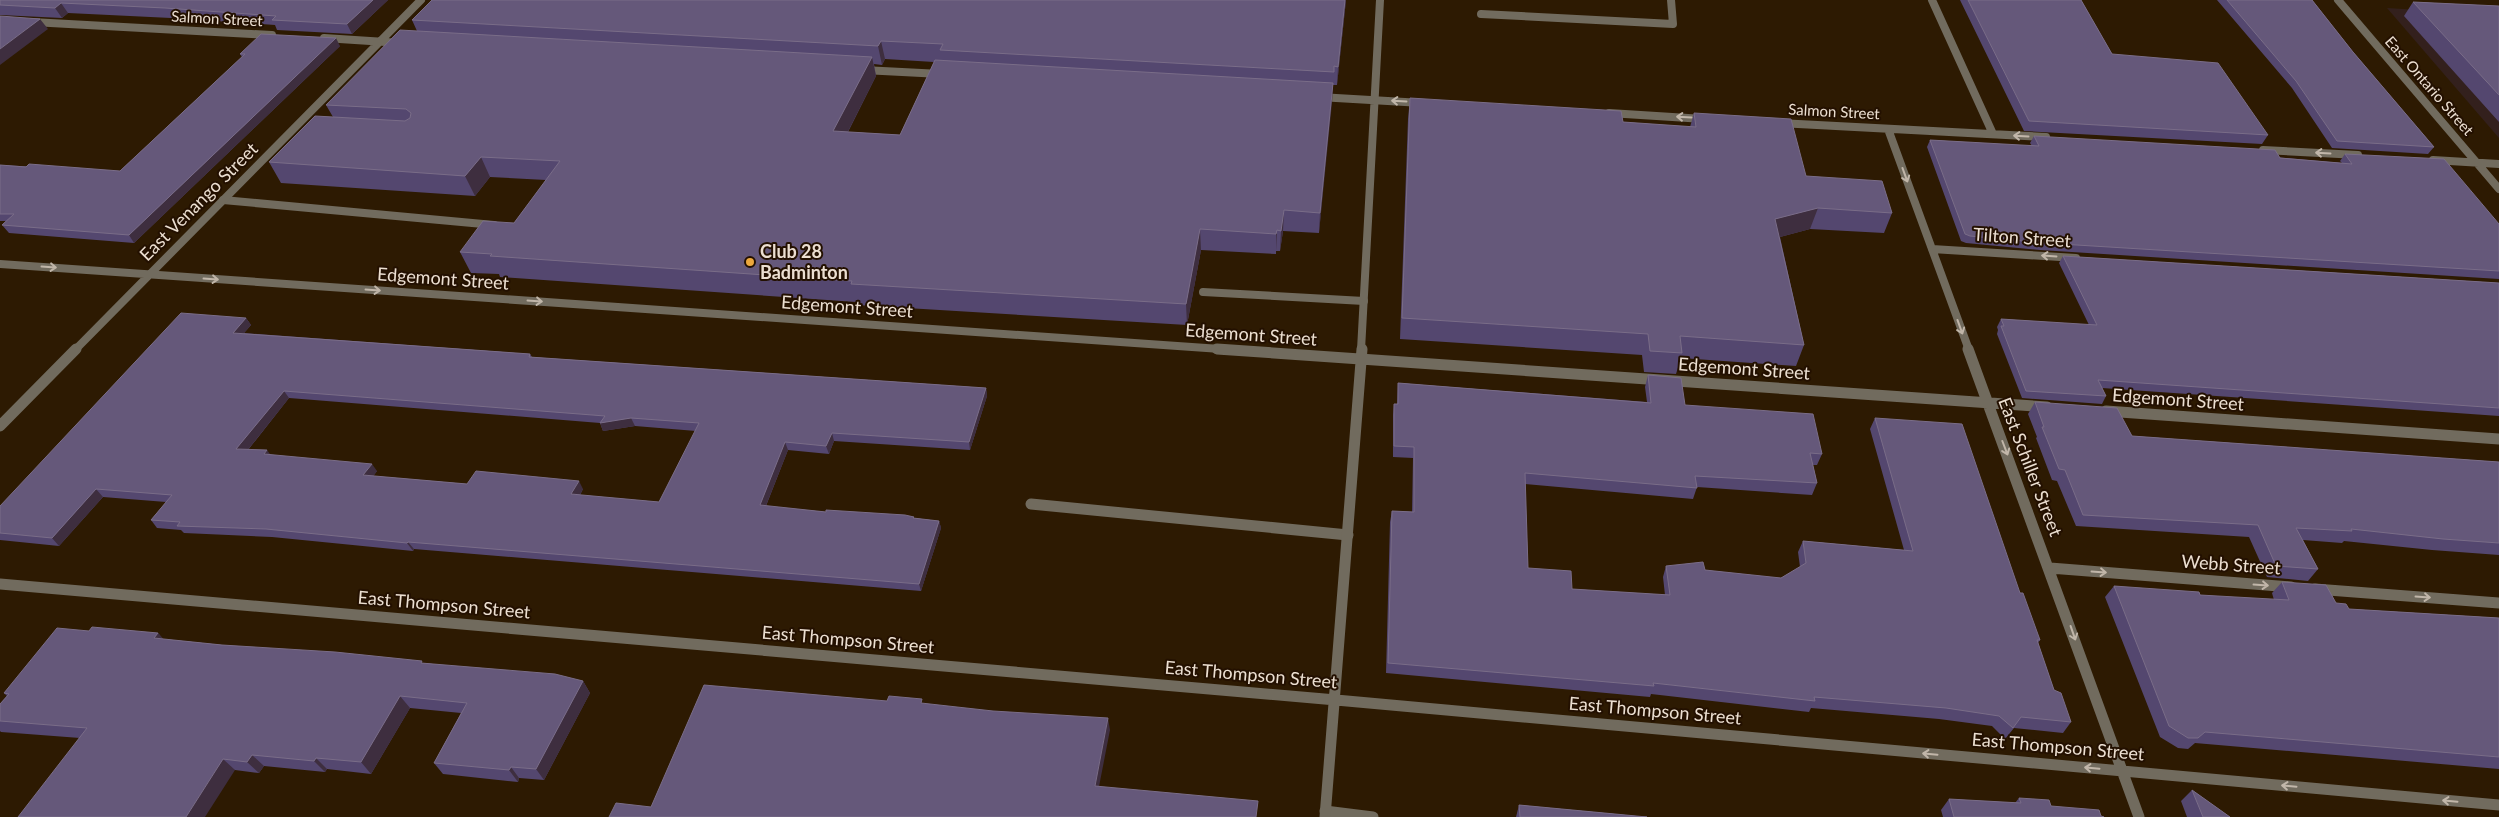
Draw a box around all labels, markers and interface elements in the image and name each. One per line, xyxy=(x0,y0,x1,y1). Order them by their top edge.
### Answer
street label: Salmon Street xyxy=(171,7,264,29)
street label: East Ontario Street xyxy=(2382,32,2478,139)
one-way arrow xyxy=(1391,97,1407,106)
street label: Salmon Street xyxy=(1788,100,1881,122)
one-way arrow xyxy=(1676,113,1692,122)
one-way arrow xyxy=(2013,131,2029,140)
street label: East Venango Street xyxy=(135,137,262,265)
one-way arrow xyxy=(2315,149,2331,158)
one-way arrow xyxy=(1901,167,1910,182)
street label: Tilton Street xyxy=(1973,223,2072,251)
place label: Club 28 Badminton xyxy=(760,240,848,283)
one-way arrow xyxy=(2041,252,2057,261)
marker: Club 28 Badminton xyxy=(744,256,756,268)
street label: Edgemont Street xyxy=(376,262,510,294)
one-way arrow xyxy=(40,263,56,272)
one-way arrow xyxy=(202,274,218,283)
one-way arrow xyxy=(365,285,381,295)
street label: Edgemont Street xyxy=(780,290,914,322)
one-way arrow xyxy=(527,297,543,306)
street label: Edgemont Street xyxy=(1184,318,1318,350)
one-way arrow xyxy=(1956,319,1965,335)
street label: Edgemont Street xyxy=(1677,352,1811,384)
street label: Edgemont Street xyxy=(2111,383,2245,415)
street label: East Schiller Street xyxy=(1994,394,2068,540)
one-way arrow xyxy=(2001,440,2010,455)
street label: Webb Street xyxy=(2181,550,2282,578)
one-way arrow xyxy=(2090,567,2106,577)
one-way arrow xyxy=(2252,580,2268,589)
street label: East Thompson Street xyxy=(357,585,532,623)
one-way arrow xyxy=(2414,593,2430,602)
street label: East Thompson Street xyxy=(761,620,936,658)
one-way arrow xyxy=(2069,625,2078,640)
street label: East Thompson Street xyxy=(1164,655,1339,693)
street label: East Thompson Street xyxy=(1568,691,1743,729)
street label: East Thompson Street xyxy=(1971,727,2146,765)
one-way arrow xyxy=(1922,749,1938,758)
one-way arrow xyxy=(2084,763,2100,773)
one-way arrow xyxy=(2281,781,2297,791)
one-way arrow xyxy=(2443,796,2459,806)

